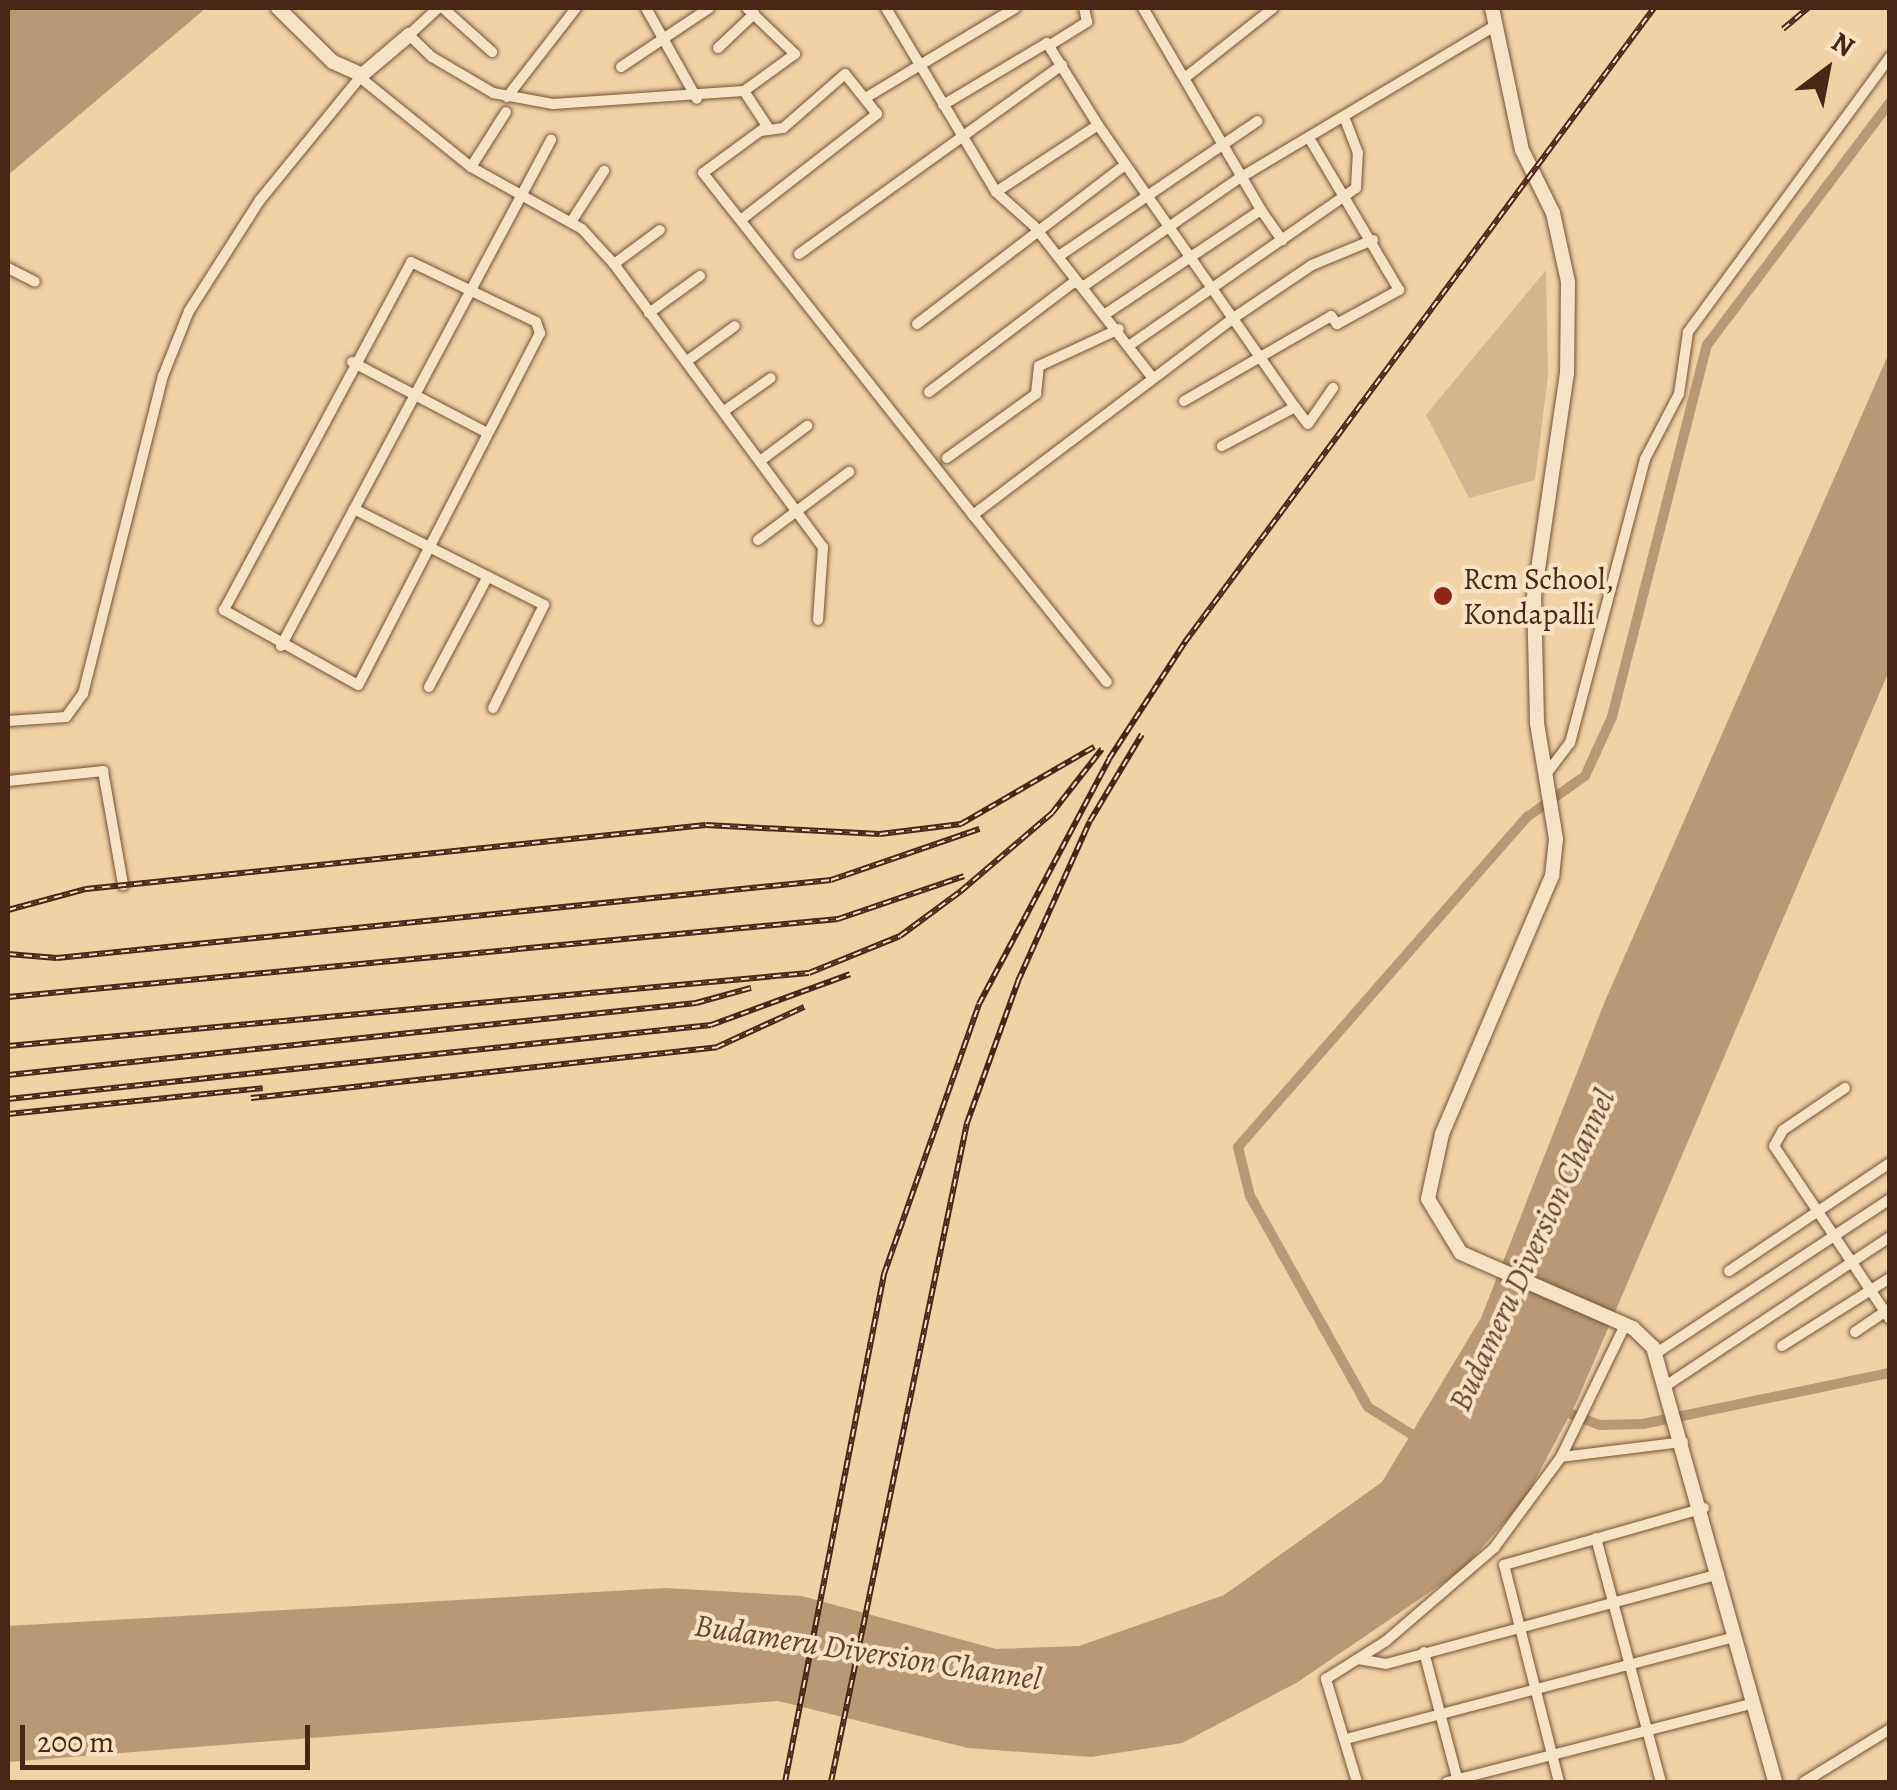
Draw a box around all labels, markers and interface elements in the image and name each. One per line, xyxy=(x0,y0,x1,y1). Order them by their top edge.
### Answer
north arrow xyxy=(1777,20,1877,120)
text: N xyxy=(1824,23,1862,66)
place label: Rcm School, Kondapalli xyxy=(1463,561,1614,632)
marker: Rcm School, Kondapalli xyxy=(1432,585,1454,607)
water label: Budameru Diversion Channel xyxy=(1441,1083,1623,1417)
water label: Budameru Diversion Channel xyxy=(692,1606,1044,1698)
scale bar xyxy=(25,1705,315,1767)
text: 200 m xyxy=(37,1722,114,1762)

